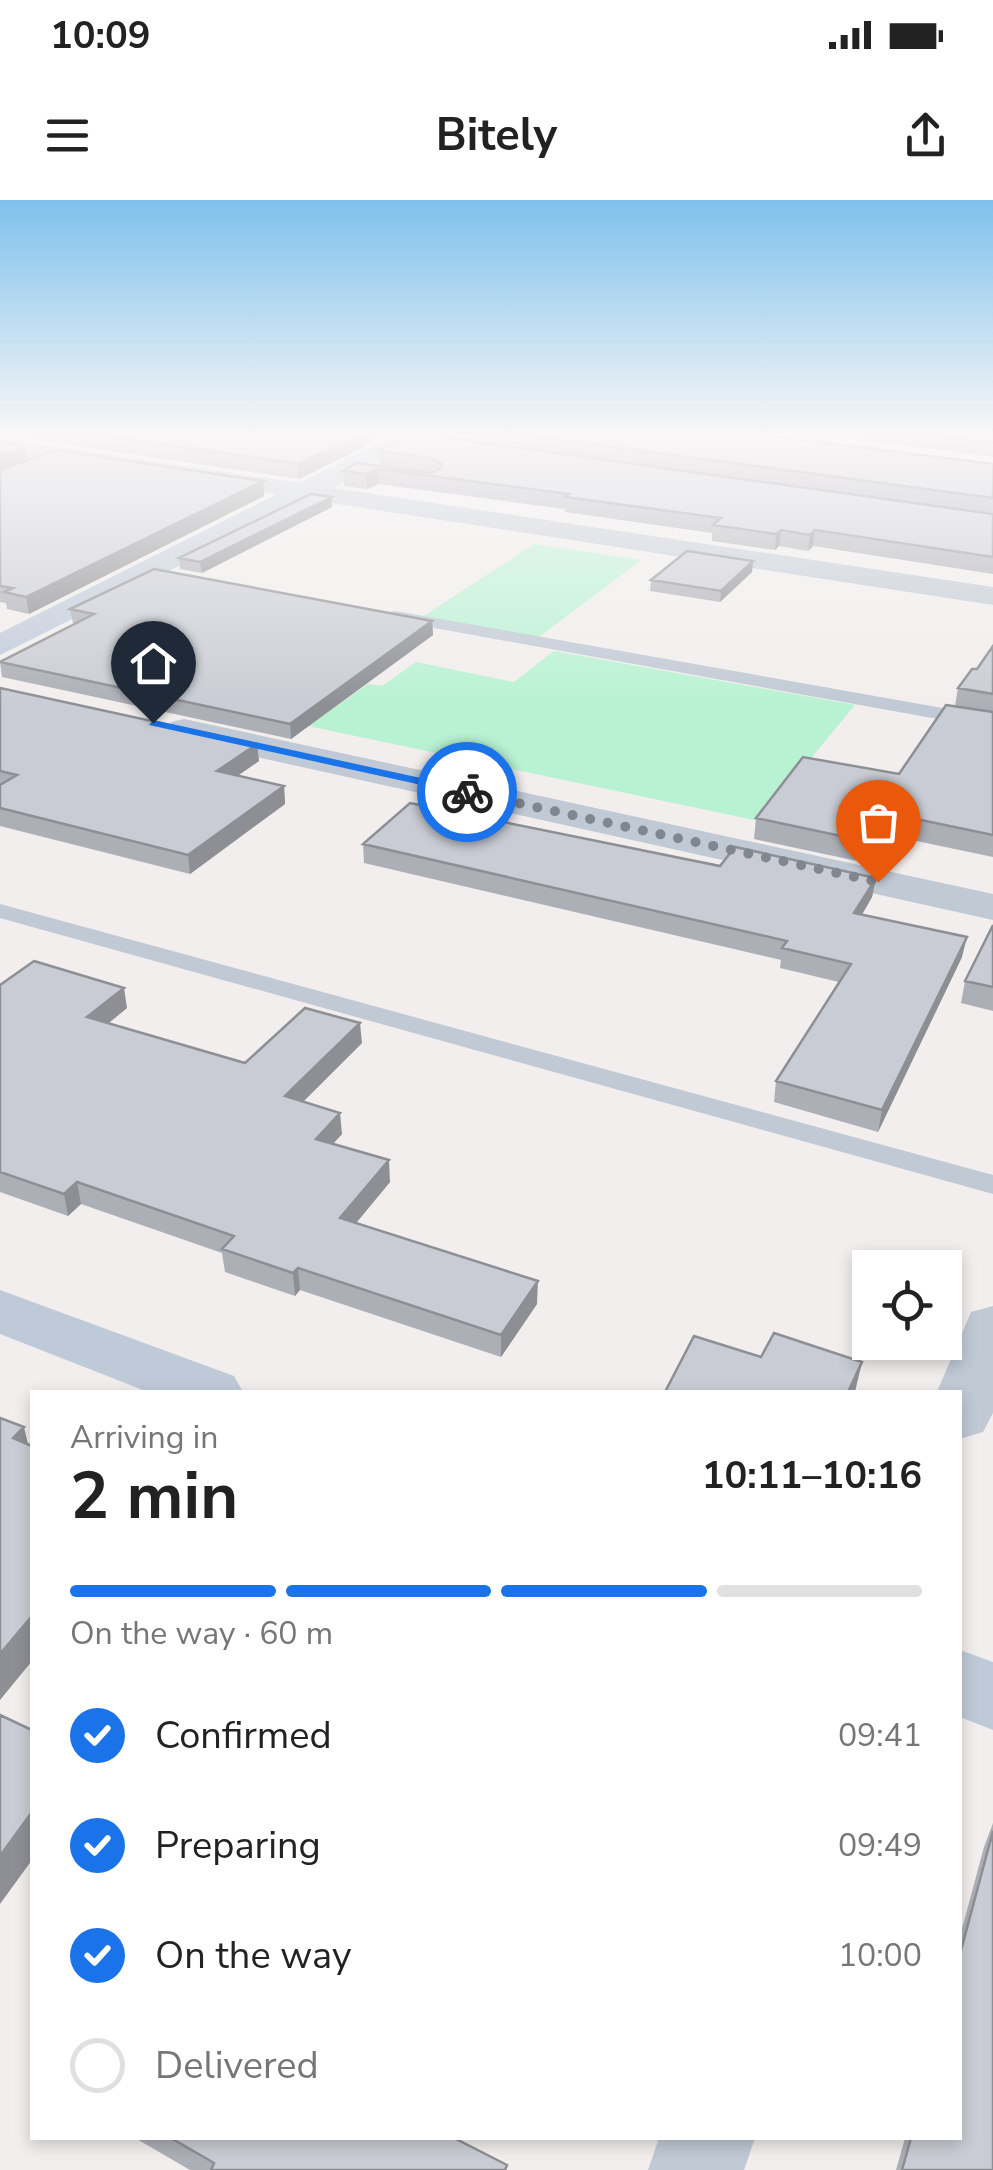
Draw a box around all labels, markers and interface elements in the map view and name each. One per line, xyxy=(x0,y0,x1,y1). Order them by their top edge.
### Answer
text: 10:09 xyxy=(50,10,151,61)
text: Bitely xyxy=(436,105,557,166)
icon: menu xyxy=(40,108,95,163)
icon: share xyxy=(898,108,953,163)
pin xyxy=(111,621,196,724)
icon: home xyxy=(126,636,181,691)
courier xyxy=(417,742,517,842)
icon: bike xyxy=(440,765,495,820)
pin xyxy=(836,780,921,883)
icon: bag xyxy=(851,795,906,850)
map controls xyxy=(852,1250,962,1360)
button: locate xyxy=(852,1250,962,1360)
text: Arriving in xyxy=(70,1416,218,1459)
text: 10:11–10:16 xyxy=(702,1450,922,1501)
text: 2 min xyxy=(70,1452,238,1541)
text: On the way · 60 m xyxy=(70,1612,333,1655)
icon: check xyxy=(70,1708,125,1763)
text: Confirmed xyxy=(155,1710,332,1761)
text: 09:41 xyxy=(838,1714,922,1757)
icon: check xyxy=(70,1818,125,1873)
text: Preparing xyxy=(155,1820,321,1871)
text: 09:49 xyxy=(838,1824,922,1867)
icon: check xyxy=(70,1928,125,1983)
text: On the way xyxy=(155,1930,351,1981)
text: 10:00 xyxy=(838,1934,922,1977)
text: Delivered xyxy=(155,2040,319,2091)

